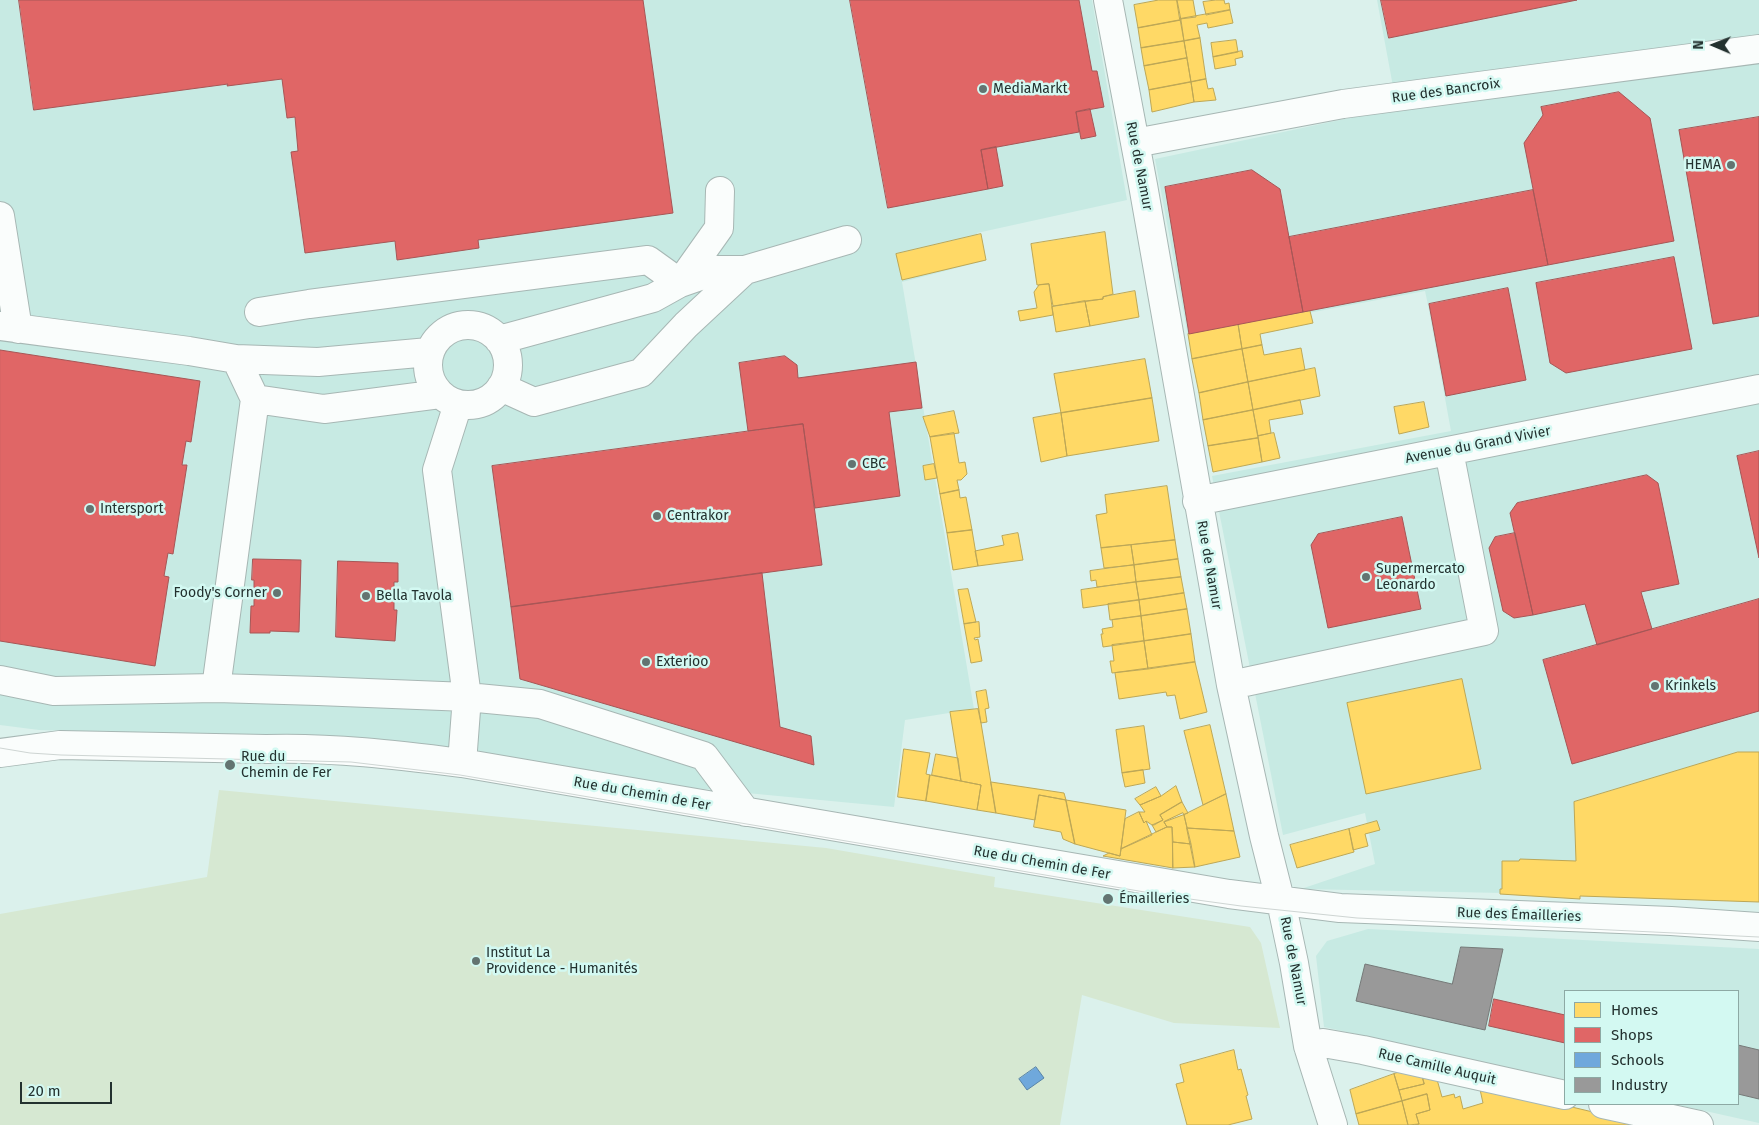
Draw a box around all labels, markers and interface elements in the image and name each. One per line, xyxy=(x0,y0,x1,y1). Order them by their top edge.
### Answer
north arrow xyxy=(1689,20,1739,70)
text: N xyxy=(1690,40,1707,50)
street label: Rue des Bancroix xyxy=(1391,75,1501,107)
place label: MediaMarkt xyxy=(993,81,1068,97)
marker: MediaMarkt xyxy=(977,83,989,95)
street label: Rue de Namur xyxy=(1122,120,1156,212)
place label: HEMA xyxy=(1685,157,1721,173)
marker: HEMA xyxy=(1725,159,1737,171)
street label: Avenue du Grand Vivier xyxy=(1404,423,1552,467)
place label: CBC xyxy=(862,456,886,472)
marker: CBC xyxy=(846,458,858,470)
place label: Intersport xyxy=(100,501,163,517)
marker: Intersport xyxy=(84,503,96,515)
place label: Centrakor xyxy=(667,508,729,524)
marker: Centrakor xyxy=(651,510,663,522)
street label: Rue de Namur xyxy=(1193,519,1225,611)
place label: Supermercato Leonardo xyxy=(1376,561,1465,594)
marker: Supermercato Leonardo xyxy=(1360,571,1372,583)
place label: Foody's Corner xyxy=(173,585,267,601)
marker: Foody's Corner xyxy=(271,587,283,599)
place label: Bella Tavola xyxy=(376,588,452,604)
marker: Bella Tavola xyxy=(360,590,372,602)
place label: Exterioo xyxy=(656,654,708,670)
marker: Exterioo xyxy=(640,656,652,668)
place label: Krinkels xyxy=(1665,678,1716,694)
marker: Krinkels xyxy=(1649,680,1661,692)
place label: Rue du Chemin de Fer xyxy=(241,749,332,782)
marker: Rue du Chemin de Fer xyxy=(223,758,237,772)
street label: Rue du Chemin de Fer xyxy=(572,774,712,814)
street label: Rue du Chemin de Fer xyxy=(972,843,1112,883)
place label: Émailleries xyxy=(1119,891,1189,907)
marker: Émailleries xyxy=(1101,892,1115,906)
street label: Rue des Émailleries xyxy=(1457,904,1581,926)
street label: Rue de Namur xyxy=(1276,915,1310,1007)
place label: Institut La Providence - Humanités xyxy=(486,945,638,978)
marker: Institut La Providence - Humanités xyxy=(470,955,482,967)
legend xyxy=(1564,990,1739,1105)
text: Homes xyxy=(1611,1001,1658,1019)
text: Shops xyxy=(1611,1026,1653,1044)
street label: Rue Camille Auquit xyxy=(1376,1045,1498,1089)
text: Schools xyxy=(1611,1051,1664,1069)
scale bar xyxy=(22,1072,115,1104)
text: Industry xyxy=(1611,1076,1668,1094)
text: 20 m xyxy=(28,1082,61,1100)

